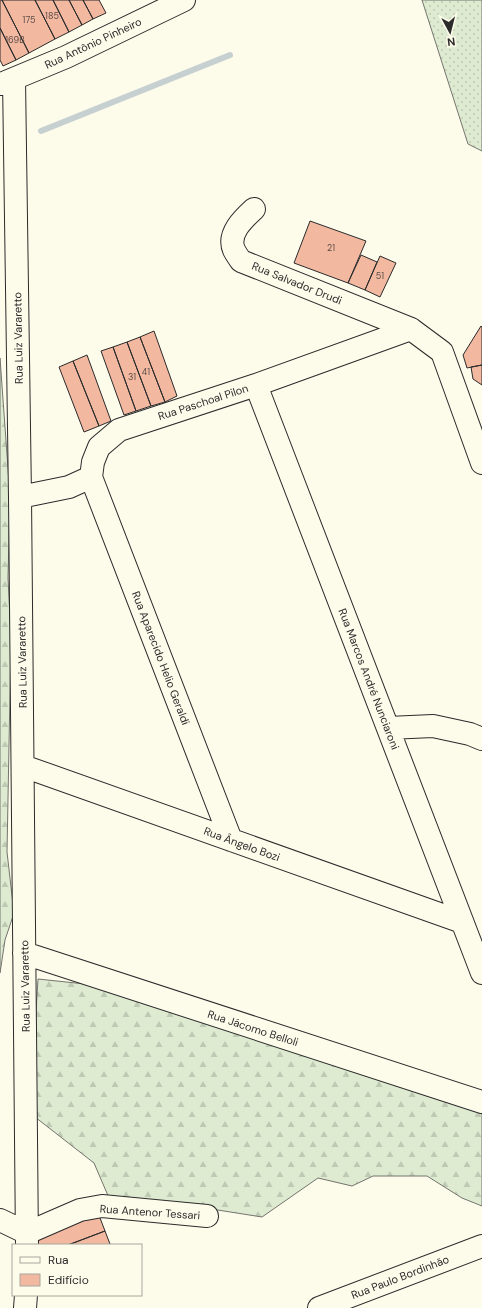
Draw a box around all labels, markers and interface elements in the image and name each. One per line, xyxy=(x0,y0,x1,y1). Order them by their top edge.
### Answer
house number: 185 xyxy=(45,10,59,22)
north arrow xyxy=(430,12,470,52)
house number: 175 xyxy=(23,14,35,26)
street label: Rua Antônio Pinheiro xyxy=(42,14,144,72)
house number: 169B xyxy=(5,34,25,46)
text: N xyxy=(446,34,456,49)
house number: 21 xyxy=(327,242,335,254)
street label: Rua Salvador Drudi xyxy=(250,259,344,307)
house number: 51 xyxy=(376,270,384,282)
street label: Rua Luiz Vararetto xyxy=(10,292,26,384)
house number: 41 xyxy=(142,366,150,378)
house number: 31 xyxy=(128,371,136,383)
street label: Rua Paschoal Pilon xyxy=(156,381,250,423)
street label: Rua Aparecido Helio Geraldi xyxy=(129,589,193,727)
street label: Rua Marcos André Nunciaroni xyxy=(336,606,402,752)
street label: Rua Luiz Vararetto xyxy=(14,616,30,708)
street label: Rua Ângelo Bozi xyxy=(202,824,282,864)
street label: Rua Luiz Vararetto xyxy=(17,940,33,1032)
street label: Rua Jácomo Belloli xyxy=(206,1007,300,1049)
street label: Rua Antenor Tessari xyxy=(99,1202,201,1222)
legend xyxy=(12,1244,142,1296)
text: Rua xyxy=(48,1252,69,1268)
street label: Rua Paulo Bordinhão xyxy=(349,1252,451,1302)
text: Edifício xyxy=(48,1272,89,1288)

